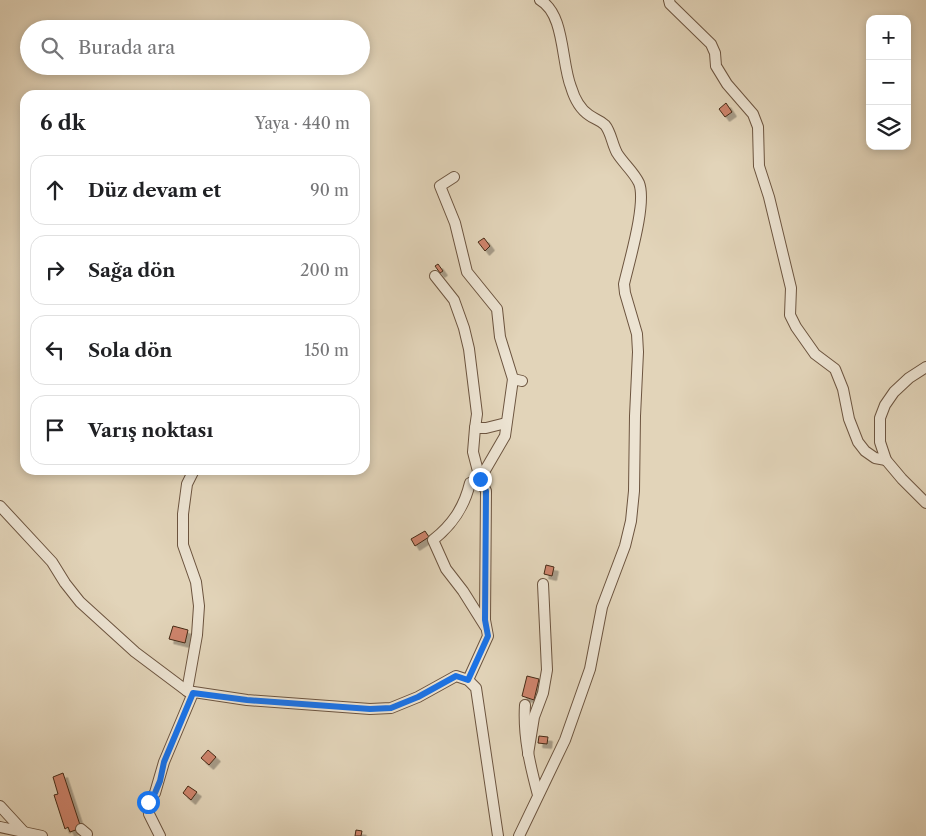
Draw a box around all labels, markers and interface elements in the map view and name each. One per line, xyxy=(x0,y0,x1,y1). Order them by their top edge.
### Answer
map controls xyxy=(866,15,911,150)
button: + xyxy=(866,15,911,60)
search box xyxy=(20,20,370,75)
icon: search xyxy=(38,34,66,62)
text: Burada ara xyxy=(78,36,175,59)
button: − xyxy=(866,60,911,105)
button: layers xyxy=(866,105,911,150)
text: 6 dk xyxy=(40,110,86,135)
text: Yaya · 440 m xyxy=(255,113,350,133)
icon: ahead xyxy=(41,176,69,204)
text: Düz devam et xyxy=(88,179,221,202)
text: 90 m xyxy=(310,180,349,200)
icon: right xyxy=(41,256,69,284)
text: Sağa dön xyxy=(88,259,175,282)
text: 200 m xyxy=(300,260,349,280)
icon: left xyxy=(41,336,69,364)
text: Sola dön xyxy=(88,339,172,362)
text: 150 m xyxy=(304,340,349,360)
icon: arrive xyxy=(41,416,69,444)
text: Varış noktası xyxy=(88,419,213,442)
route end xyxy=(469,468,492,491)
route start xyxy=(137,791,160,814)

